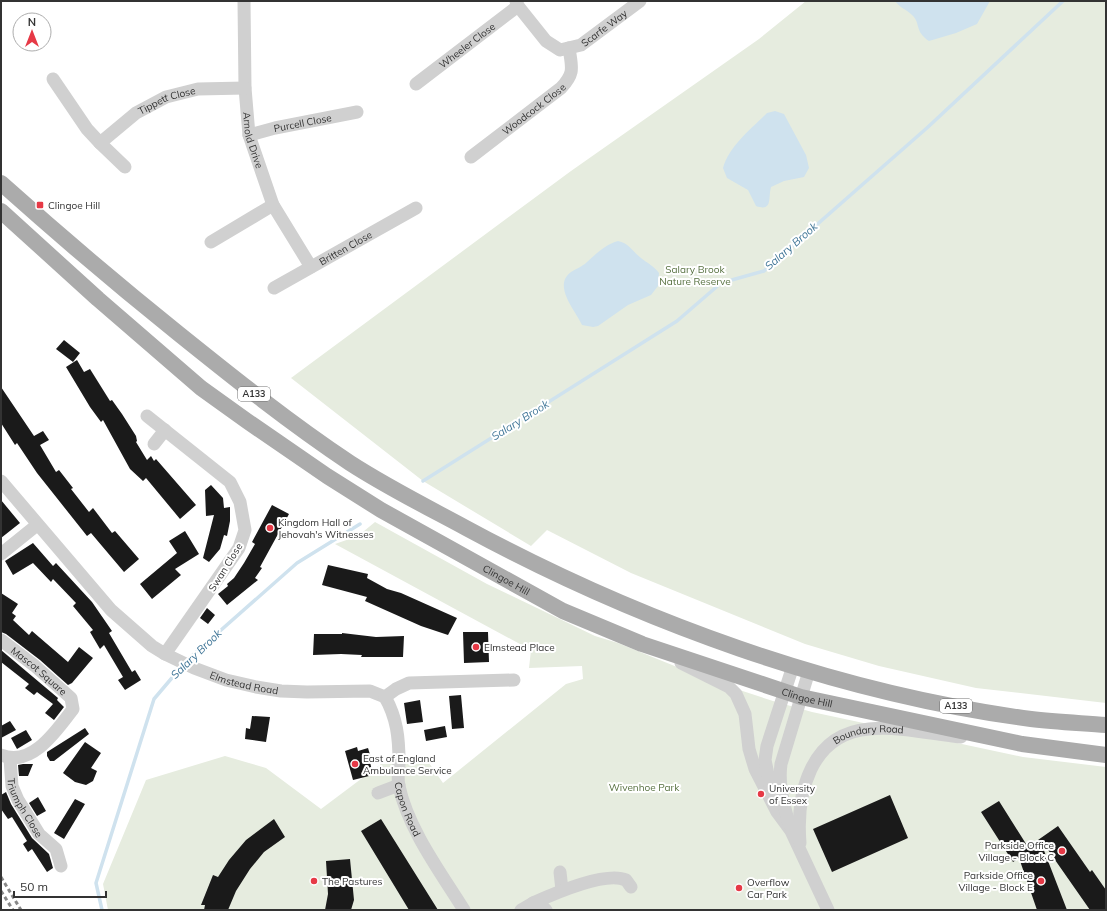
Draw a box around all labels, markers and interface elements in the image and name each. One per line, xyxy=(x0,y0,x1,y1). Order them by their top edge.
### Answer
street label: Scarfe Way xyxy=(579,7,630,50)
north arrow xyxy=(12,12,52,52)
text: N xyxy=(28,15,36,29)
street label: Wheeler Close xyxy=(436,20,498,71)
street label: Woodcock Close xyxy=(500,81,569,138)
street label: Tippett Close xyxy=(136,84,197,118)
street label: Arnold Drive xyxy=(240,111,266,170)
street label: Purcell Close xyxy=(272,111,333,135)
place label: Clingoe Hill xyxy=(48,199,100,212)
marker: Clingoe Hill xyxy=(35,200,45,210)
water label: Salary Brook xyxy=(762,219,820,273)
street label: Britten Close xyxy=(317,228,375,268)
park label: Salary Brook Nature Reserve xyxy=(659,263,731,288)
road number: A133 xyxy=(238,387,270,401)
water label: Salary Brook xyxy=(489,397,552,443)
place label: Kingdom Hall of Jehovah's Witnesses xyxy=(278,516,374,541)
marker: Kingdom Hall of Jehovah's Witnesses xyxy=(265,523,275,533)
street label: Swan Close xyxy=(205,541,245,594)
street label: Clingoe Hill xyxy=(480,562,532,598)
water label: Salary Brook xyxy=(168,626,225,682)
place label: Elmstead Place xyxy=(484,641,555,654)
marker: Elmstead Place xyxy=(471,642,481,652)
street label: Mascot Square xyxy=(8,644,70,698)
street label: Elmstead Road xyxy=(208,668,279,697)
street label: Clingoe Hill xyxy=(780,685,834,711)
road number: A133 xyxy=(940,699,972,713)
street label: Boundary Road xyxy=(830,722,904,747)
place label: East of England Ambulance Service xyxy=(363,752,452,777)
marker: East of England Ambulance Service xyxy=(350,759,360,769)
street label: Triumph Close xyxy=(4,778,45,840)
street label: Capon Road xyxy=(391,781,423,839)
park label: Wivenhoe Park xyxy=(609,781,680,794)
place label: University of Essex xyxy=(769,782,816,807)
marker: University of Essex xyxy=(756,789,766,799)
place label: Parkside Office Village - Block C xyxy=(978,839,1054,864)
marker: Parkside Office Village - Block C xyxy=(1057,846,1067,856)
place label: Parkside Office Village - Block E xyxy=(958,869,1033,894)
scale bar xyxy=(14,873,106,899)
place label: The Pastures xyxy=(322,875,382,888)
marker: The Pastures xyxy=(309,876,319,886)
place label: Overflow Car Park xyxy=(747,876,790,901)
marker: Parkside Office Village - Block E xyxy=(1036,876,1046,886)
text: 50 m xyxy=(20,879,48,894)
marker: Overflow Car Park xyxy=(734,883,744,893)

